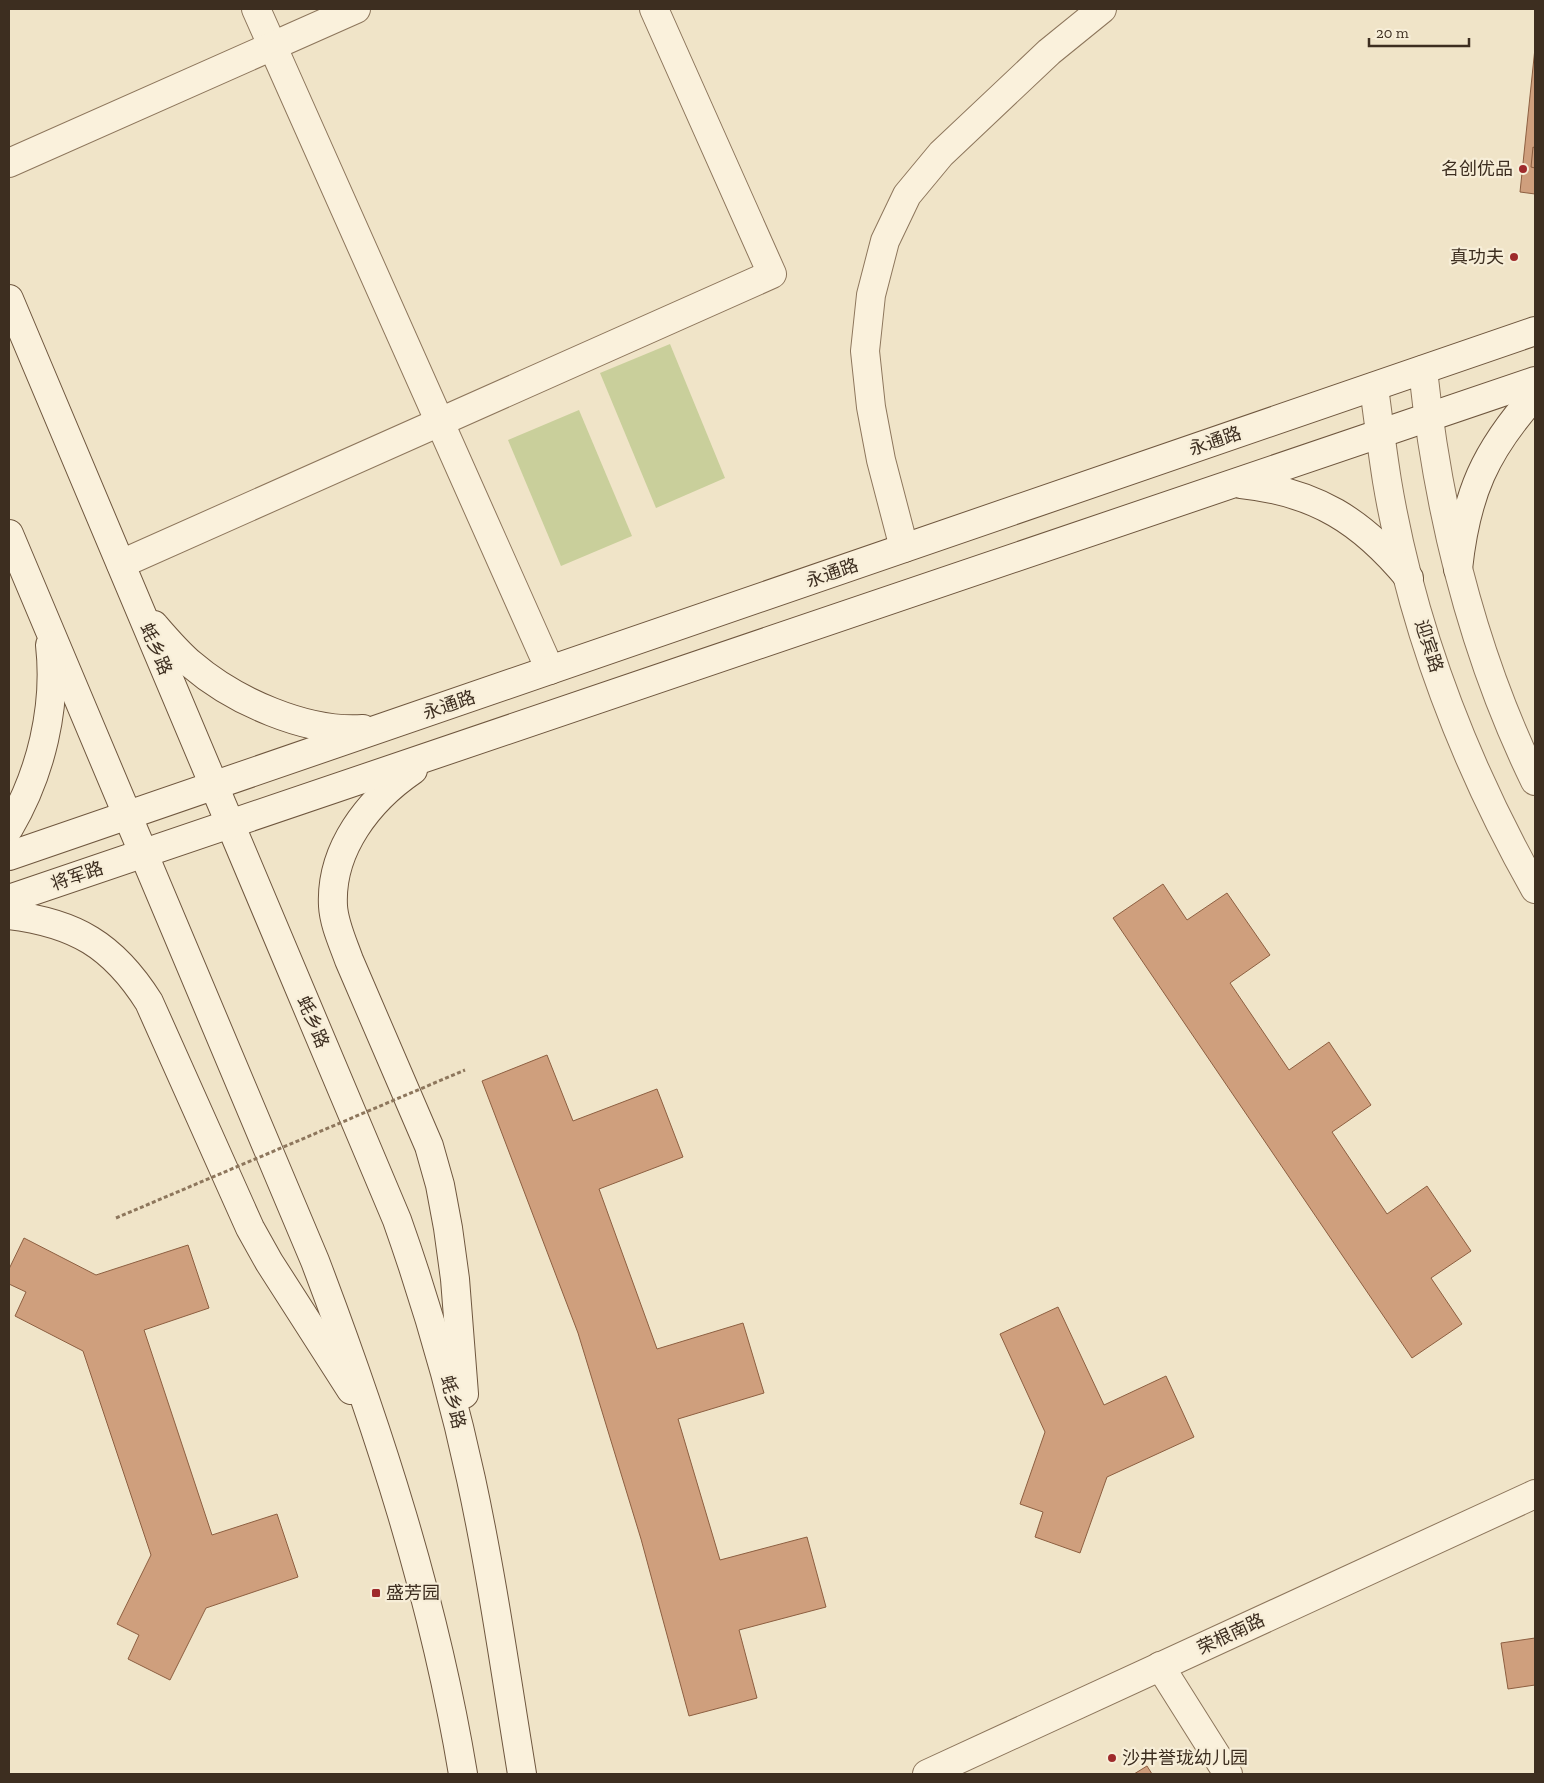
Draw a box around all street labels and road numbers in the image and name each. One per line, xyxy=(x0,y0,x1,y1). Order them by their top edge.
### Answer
street label: 永通路 xyxy=(1186,422,1244,460)
street label: 永通路 xyxy=(803,554,861,592)
street label: 迎宾路 xyxy=(1410,617,1448,675)
street label: 蚝乡路 xyxy=(135,620,177,678)
street label: 永通路 xyxy=(420,686,478,724)
street label: 将军路 xyxy=(48,857,106,895)
street label: 蚝乡路 xyxy=(292,993,334,1051)
street label: 蚝乡路 xyxy=(436,1373,470,1431)
street label: 荣根南路 xyxy=(1194,1609,1268,1659)

